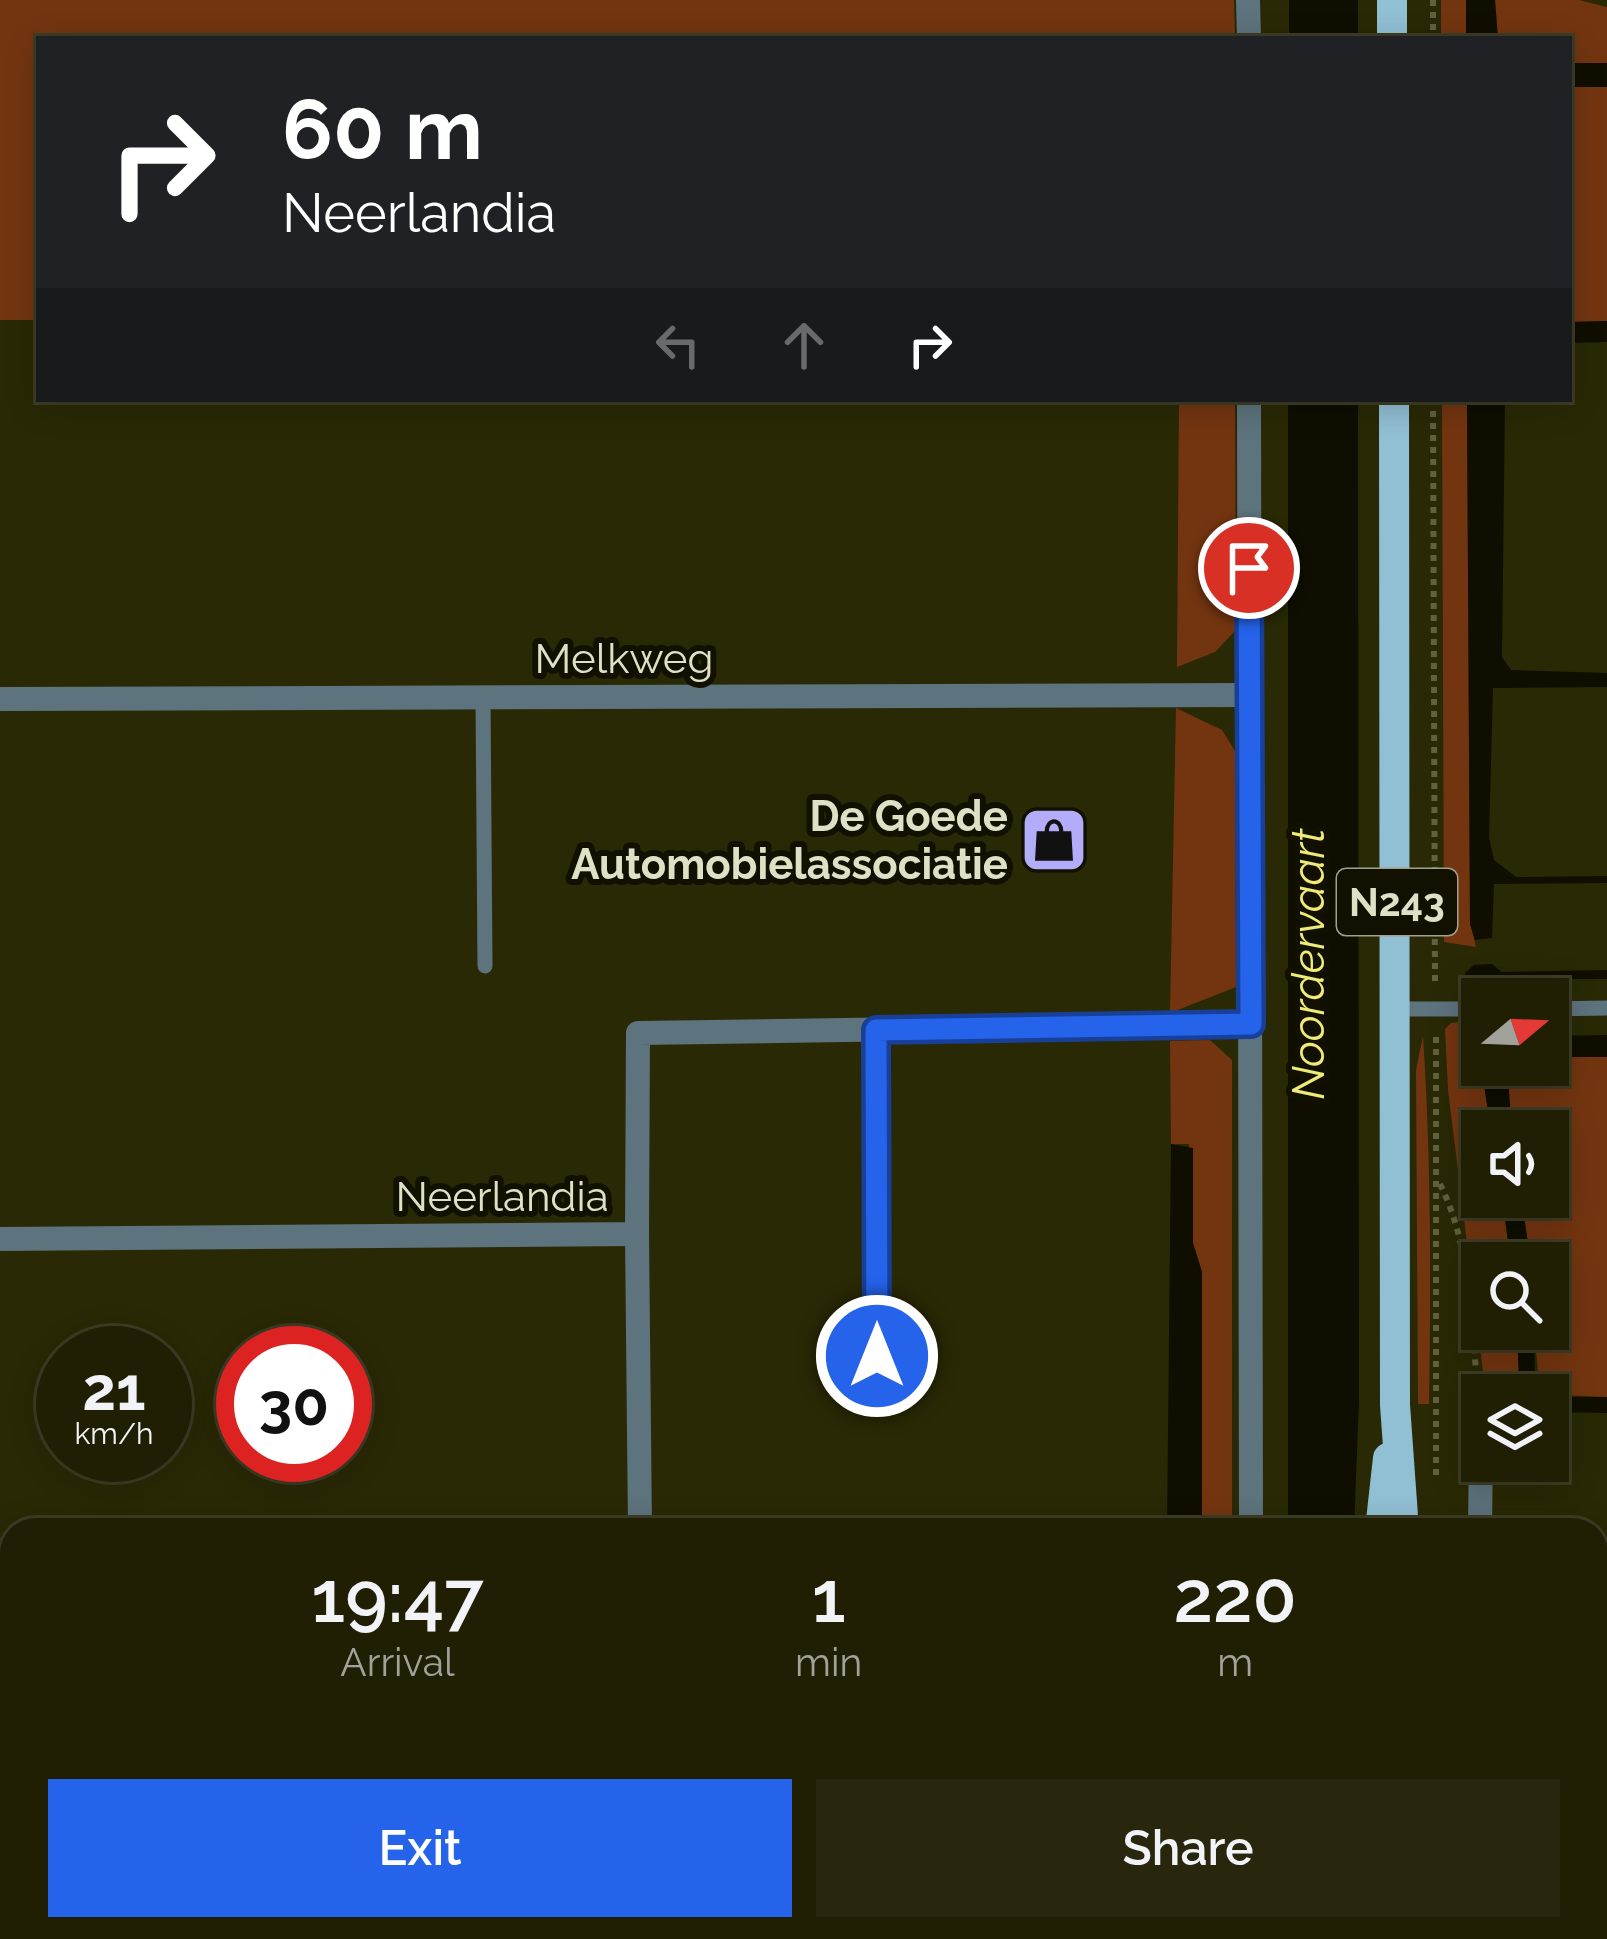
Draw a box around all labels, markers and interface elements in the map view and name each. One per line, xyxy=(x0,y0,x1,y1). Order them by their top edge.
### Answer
text: 60 m xyxy=(282,80,483,179)
icon: right xyxy=(84,84,240,240)
text: Neerlandia xyxy=(282,181,556,245)
icon: left xyxy=(645,312,711,378)
icon: ahead xyxy=(771,312,837,378)
icon: right xyxy=(897,312,963,378)
pin xyxy=(1198,517,1300,619)
icon: arrive xyxy=(1216,535,1282,601)
street label: Melkweg xyxy=(535,634,713,683)
place label: De Goede Automobielassociatie xyxy=(571,792,1008,889)
shop icon: De Goede Automobielassociatie xyxy=(1019,805,1089,875)
water label: Noordervaart xyxy=(1282,828,1335,1100)
road number: N243 xyxy=(1337,869,1457,935)
north arrow xyxy=(1461,978,1569,1086)
map controls xyxy=(1461,978,1569,1482)
button: sound xyxy=(1461,1110,1569,1218)
street label: Neerlandia xyxy=(395,1172,609,1221)
button: search xyxy=(1461,1242,1569,1350)
position arrow xyxy=(814,1293,940,1419)
speed limit sign: 30 xyxy=(216,1326,372,1482)
text: 21 xyxy=(82,1354,146,1424)
button: layers xyxy=(1461,1374,1569,1482)
text: km/h xyxy=(74,1416,154,1451)
text: 19:47 xyxy=(311,1554,484,1639)
text: 1 xyxy=(812,1554,846,1639)
text: 220 xyxy=(1173,1554,1297,1639)
text: Arrival xyxy=(340,1639,455,1685)
text: min xyxy=(795,1639,862,1685)
text: m xyxy=(1217,1639,1253,1685)
button: Exit xyxy=(48,1779,792,1917)
button: Share xyxy=(816,1779,1560,1917)

